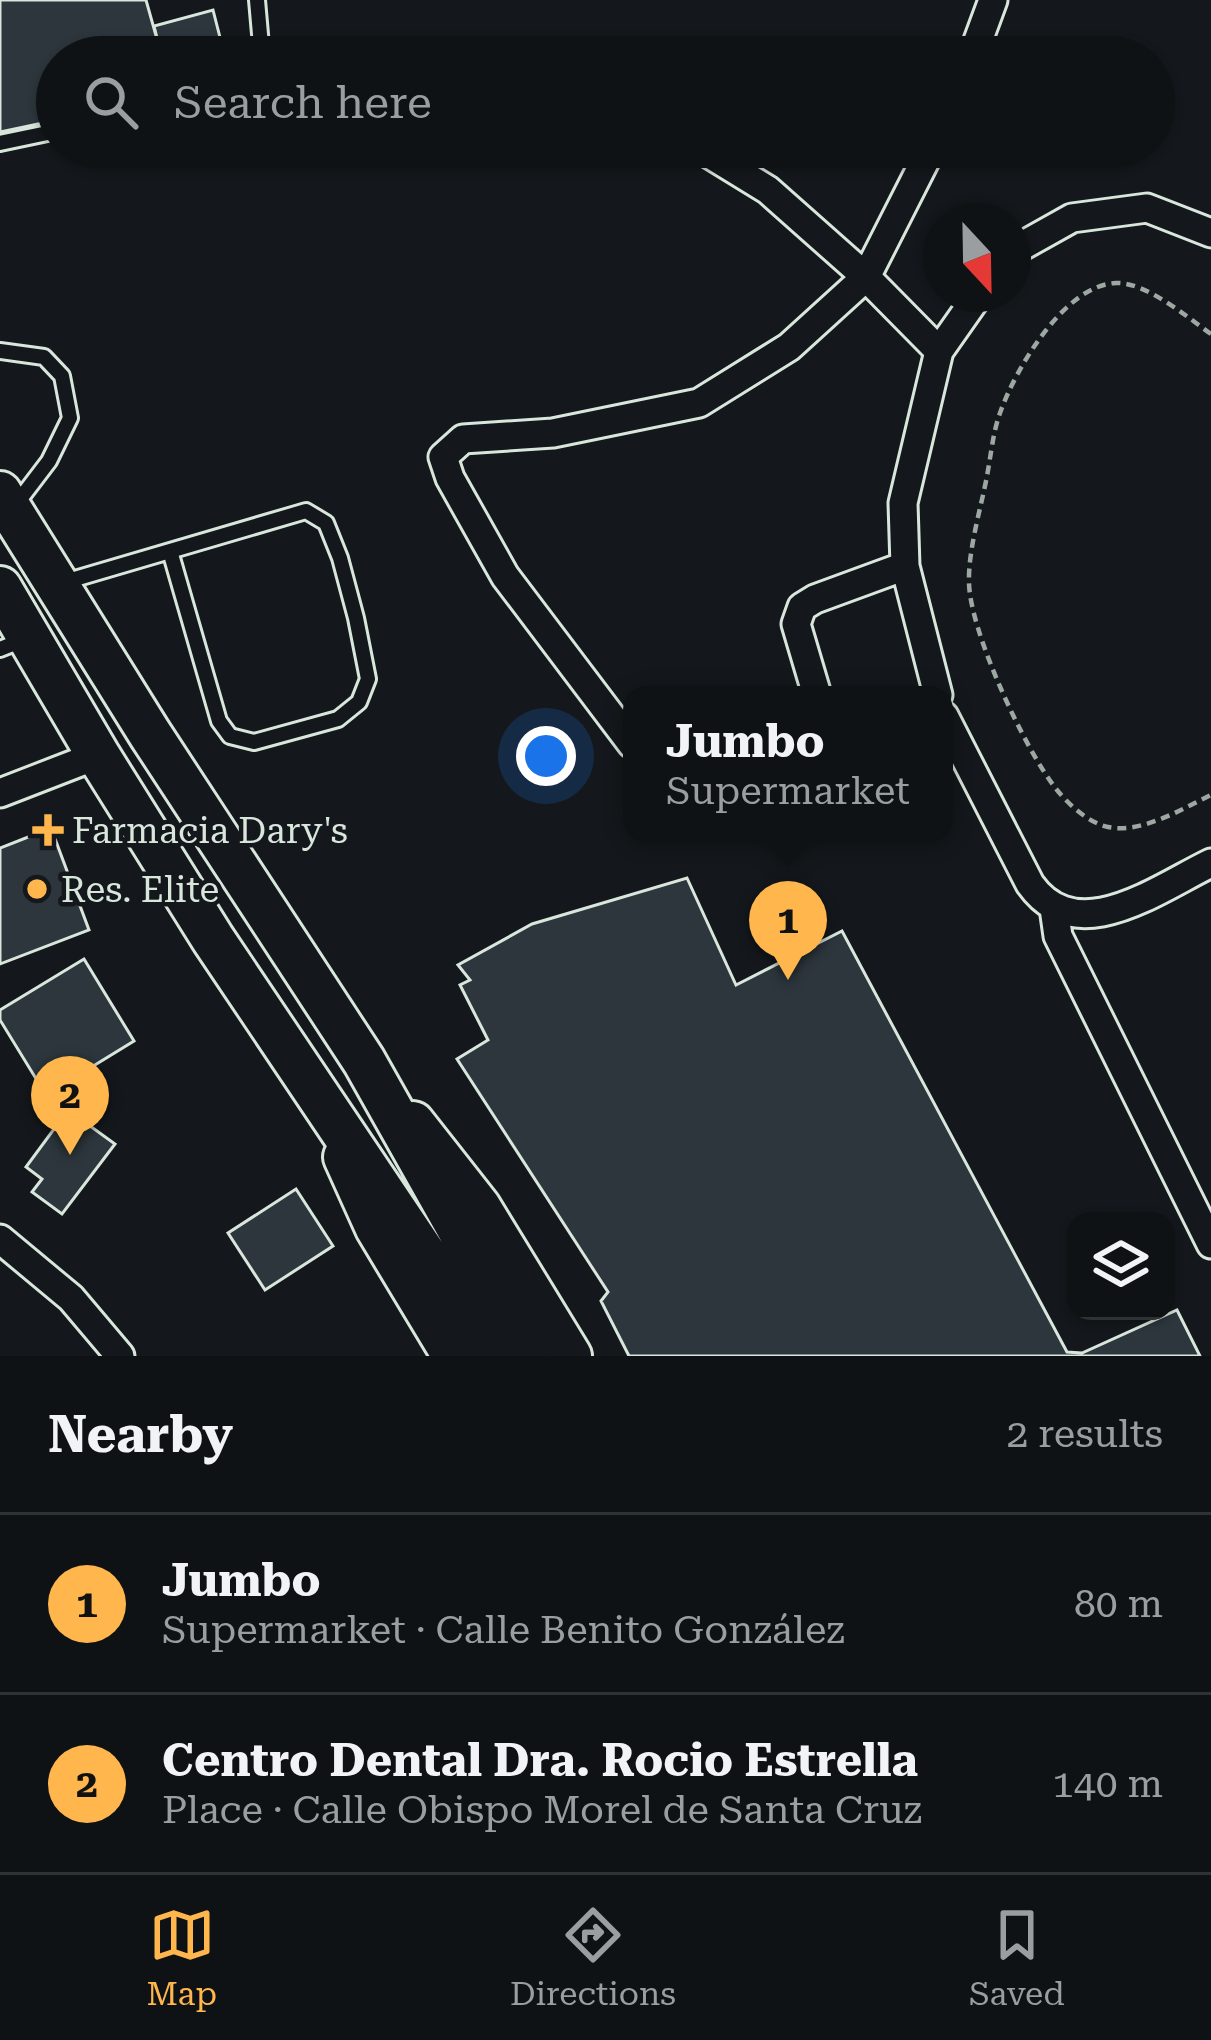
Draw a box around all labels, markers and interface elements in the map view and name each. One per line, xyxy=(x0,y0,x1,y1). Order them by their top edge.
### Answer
search box xyxy=(36,36,1175,168)
icon: search xyxy=(78,69,144,135)
text: Search here xyxy=(174,76,432,129)
north arrow xyxy=(923,204,1031,312)
popup xyxy=(623,686,953,842)
text: Jumbo xyxy=(666,715,825,768)
your location xyxy=(516,726,576,786)
text: Supermarket xyxy=(666,768,910,814)
place label: Farmacia Dary's xyxy=(72,810,348,852)
marker: Farmacia Dary's xyxy=(35,817,61,843)
place label: Res. Elite xyxy=(61,869,219,911)
marker: Res. Elite xyxy=(24,876,50,902)
pin: 1 xyxy=(749,881,827,980)
pin: 2 xyxy=(31,1056,109,1155)
map controls xyxy=(1067,1212,1175,1320)
button: layers xyxy=(1067,1212,1175,1320)
text: Nearby xyxy=(48,1405,233,1464)
text: 2 results xyxy=(1006,1411,1163,1457)
text: Jumbo xyxy=(162,1554,321,1607)
text: 1 xyxy=(76,1581,98,1627)
text: 80 m xyxy=(1074,1581,1163,1627)
text: Supermarket · Calle Benito González xyxy=(162,1607,844,1653)
text: Centro Dental Dra. Rocio Estrella xyxy=(162,1734,918,1787)
text: 2 xyxy=(76,1761,98,1807)
text: 140 m xyxy=(1052,1761,1163,1807)
text: Place · Calle Obispo Morel de Santa Cruz xyxy=(162,1787,922,1833)
tab: Map xyxy=(146,1902,217,2013)
tab: Directions xyxy=(510,1902,676,2013)
tab: Saved xyxy=(969,1902,1065,2013)

